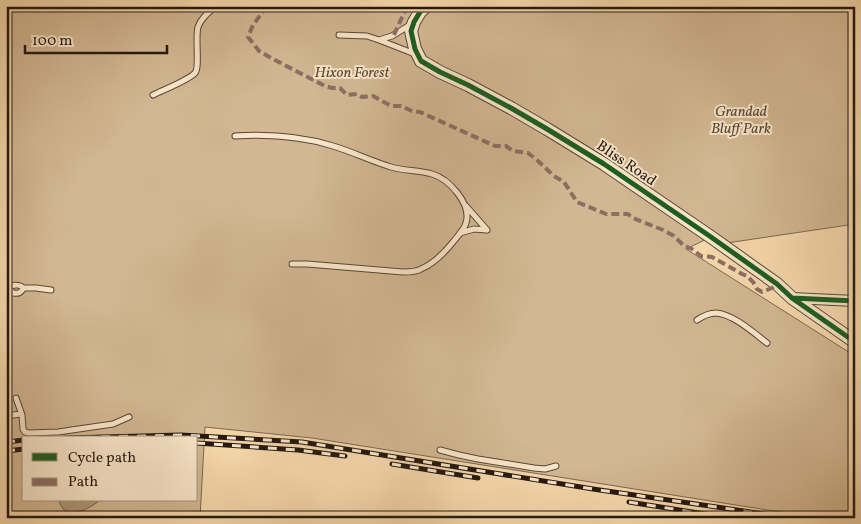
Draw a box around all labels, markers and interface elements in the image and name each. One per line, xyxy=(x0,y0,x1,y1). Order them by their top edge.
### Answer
scale bar xyxy=(25,22,168,54)
text: 100 m xyxy=(32,31,72,52)
park label: Hixon Forest xyxy=(315,63,391,84)
park label: Grandad Bluff Park xyxy=(711,102,771,140)
street label: Bliss Road xyxy=(592,136,660,192)
legend xyxy=(22,436,198,502)
text: Cycle path xyxy=(68,448,136,469)
text: Path xyxy=(68,472,98,493)

